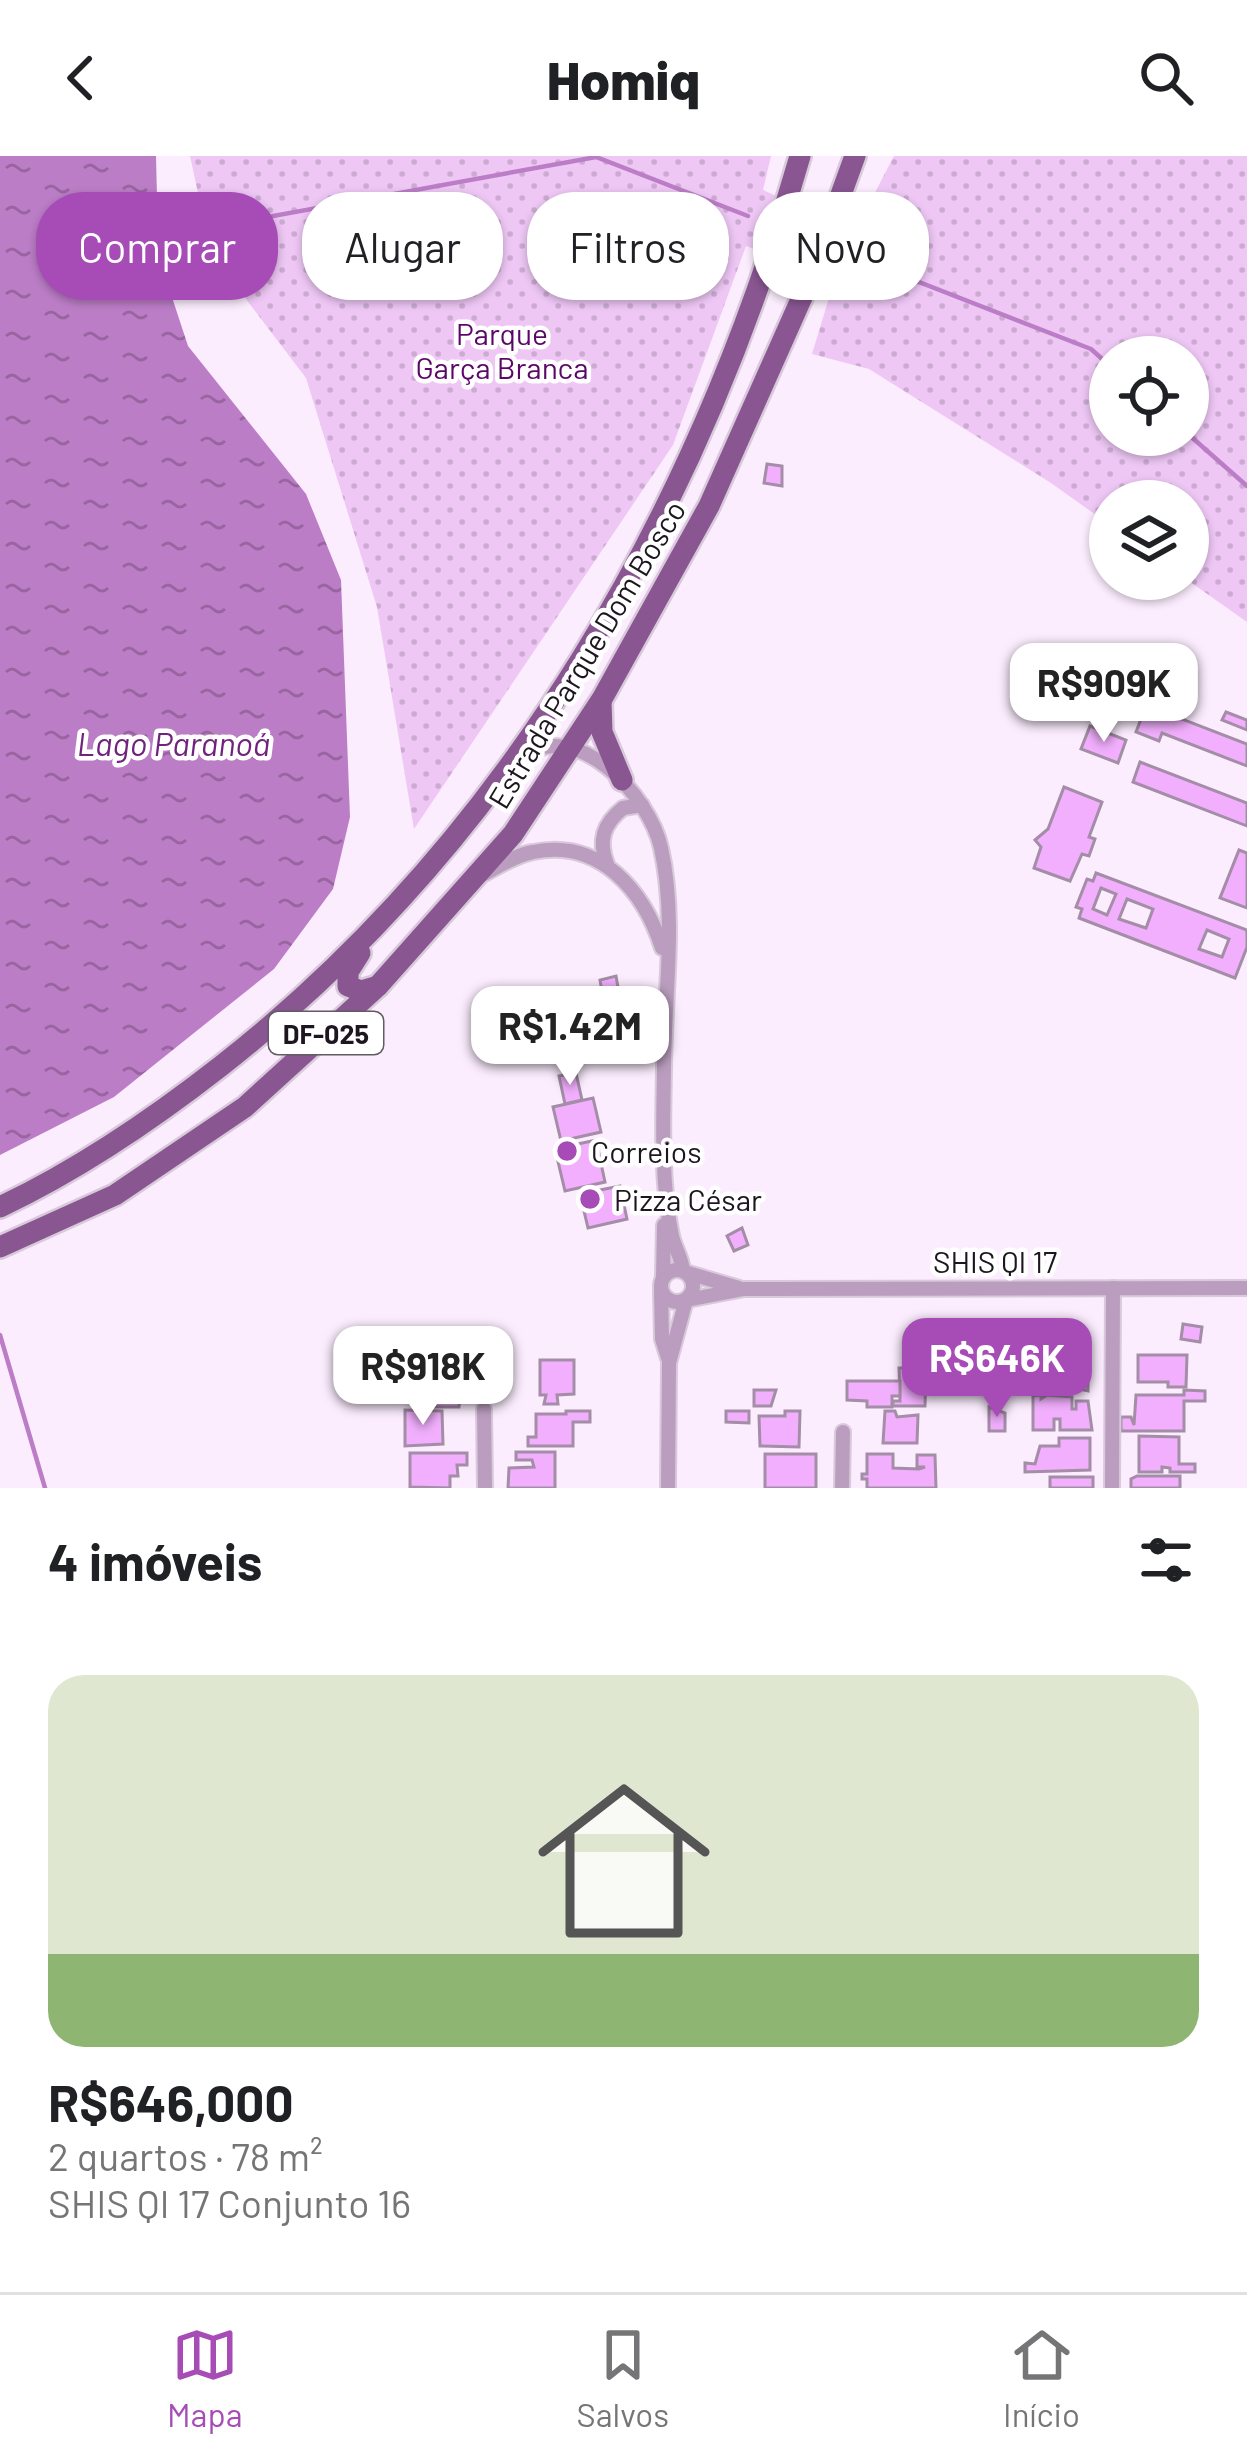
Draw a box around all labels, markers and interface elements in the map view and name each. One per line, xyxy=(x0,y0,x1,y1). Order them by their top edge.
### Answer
icon: back xyxy=(48,45,114,111)
icon: search xyxy=(1133,45,1199,111)
text: Homiq xyxy=(547,46,700,111)
chip: Comprar xyxy=(36,192,278,300)
chip: Alugar xyxy=(302,192,503,300)
chip: Filtros xyxy=(527,192,729,300)
chip: Novo xyxy=(753,192,929,300)
park label: Parque Garça Branca xyxy=(415,315,589,385)
map controls xyxy=(1089,336,1209,600)
button: locate xyxy=(1089,336,1209,456)
button: layers xyxy=(1089,480,1209,600)
street label: Estrada Parque Dom Bosco xyxy=(480,494,692,814)
pin: R$909K xyxy=(1006,643,1202,745)
text: R$909K xyxy=(1037,658,1171,705)
water label: Lago Paranoá xyxy=(77,723,270,763)
pin: R$1.42M xyxy=(459,986,681,1088)
text: R$1.42M xyxy=(498,1001,642,1048)
road number: DF-025 xyxy=(269,1012,383,1054)
place label: Correios xyxy=(591,1133,702,1169)
marker: Correios xyxy=(554,1138,580,1164)
place label: Pizza César xyxy=(614,1181,762,1217)
marker: Pizza César xyxy=(577,1186,603,1212)
street label: SHIS QI 17 xyxy=(933,1243,1057,1279)
pin: R$646K xyxy=(899,1318,1095,1420)
pin: R$918K xyxy=(325,1326,521,1428)
text: R$646K xyxy=(929,1333,1065,1380)
text: R$918K xyxy=(360,1341,486,1388)
icon: filters xyxy=(1133,1527,1199,1593)
text: 4 imóveis xyxy=(48,1530,262,1591)
icon: home xyxy=(516,1753,732,1969)
text: R$646,000 xyxy=(48,2071,294,2132)
text: 2 quartos · 78 m² xyxy=(48,2132,323,2179)
text: SHIS QI 17 Conjunto 16 xyxy=(48,2179,411,2226)
tab: Mapa xyxy=(167,2322,243,2434)
tab: Salvos xyxy=(577,2322,669,2434)
tab: Início xyxy=(1003,2322,1080,2434)

